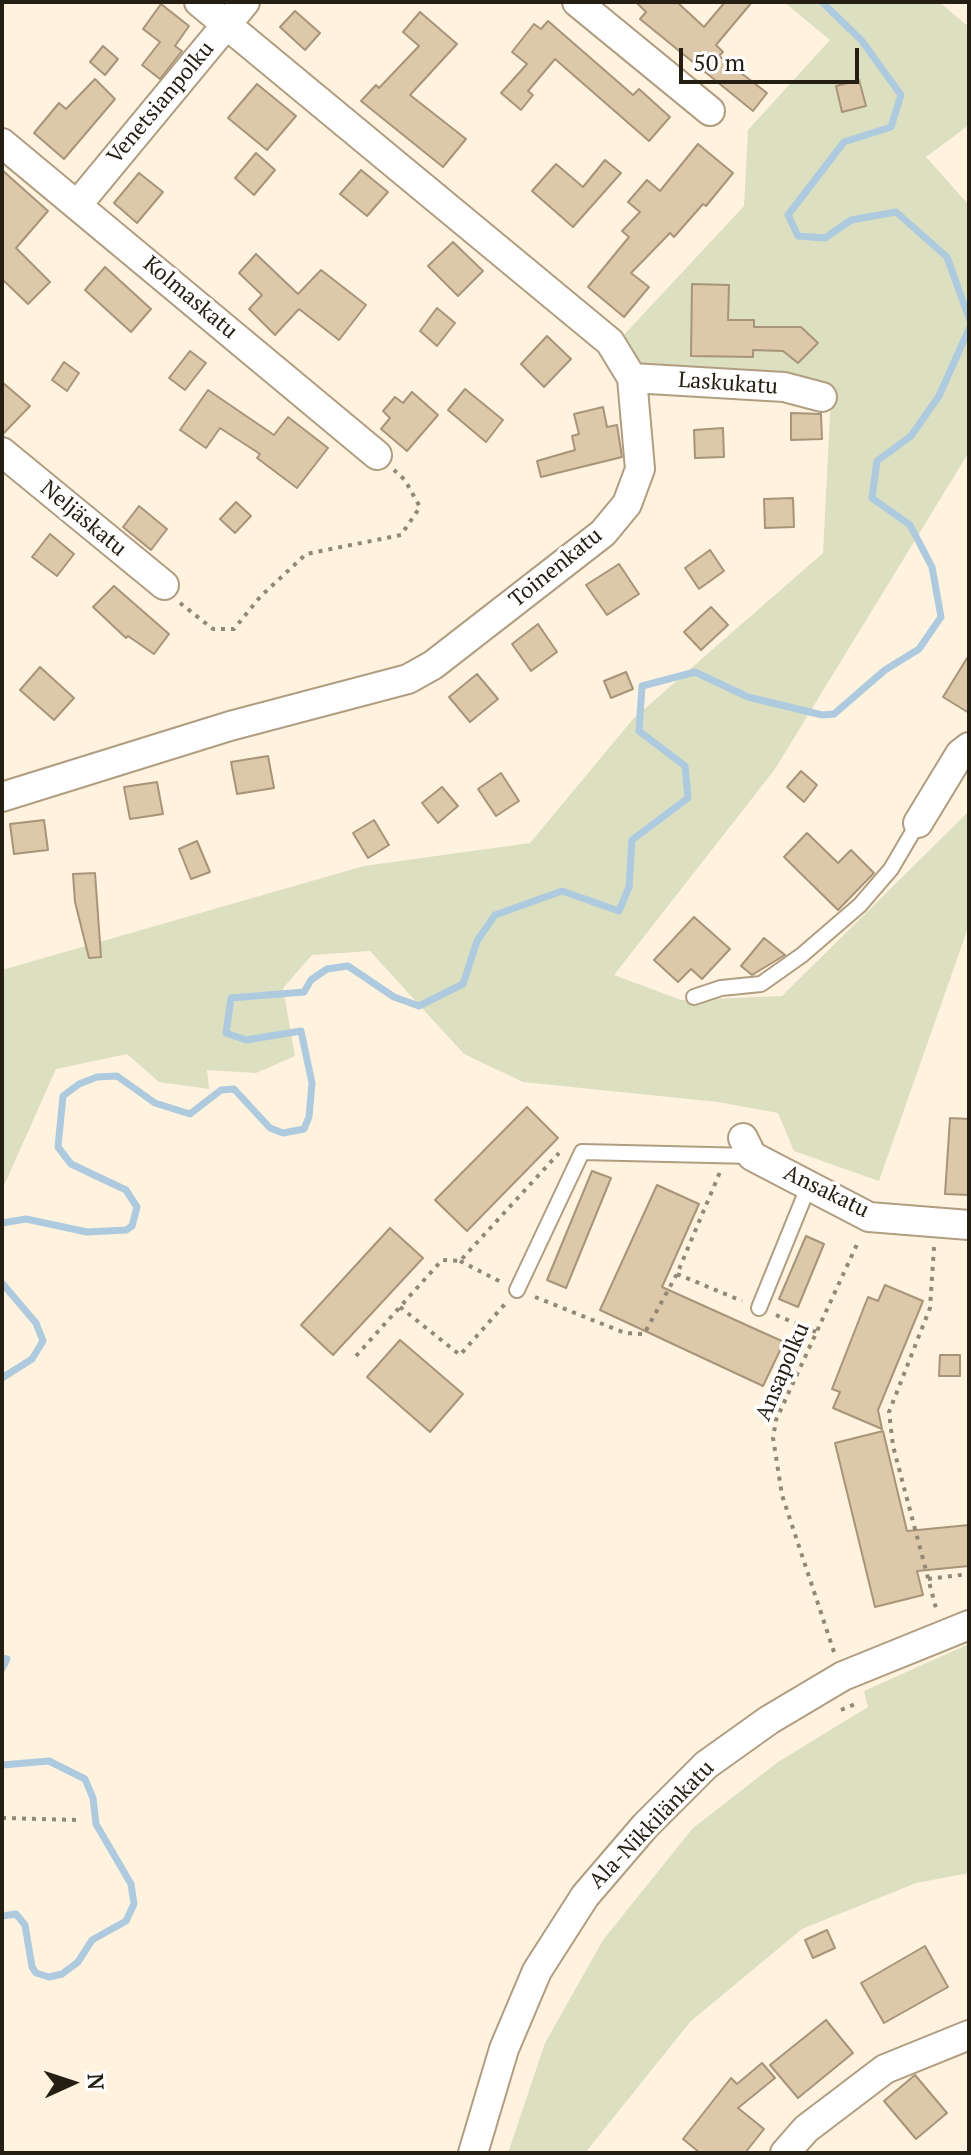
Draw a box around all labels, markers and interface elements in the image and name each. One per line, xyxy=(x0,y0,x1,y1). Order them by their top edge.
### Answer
scale bar xyxy=(683,32,863,82)
street label: Venetsianpolku xyxy=(102,36,220,170)
text: 50 m xyxy=(693,46,745,78)
street label: Kolmaskatu xyxy=(138,251,242,345)
street label: Laskukatu xyxy=(677,367,779,401)
street label: Neljäskatu xyxy=(35,475,131,563)
street label: Toinenkatu xyxy=(504,523,608,613)
street label: Ansakatu xyxy=(779,1160,873,1224)
street label: Ansapolku xyxy=(751,1319,815,1425)
street label: Ala-Nikkilänkatu xyxy=(584,1755,720,1895)
north arrow xyxy=(32,2043,112,2123)
text: N xyxy=(82,2073,111,2091)

